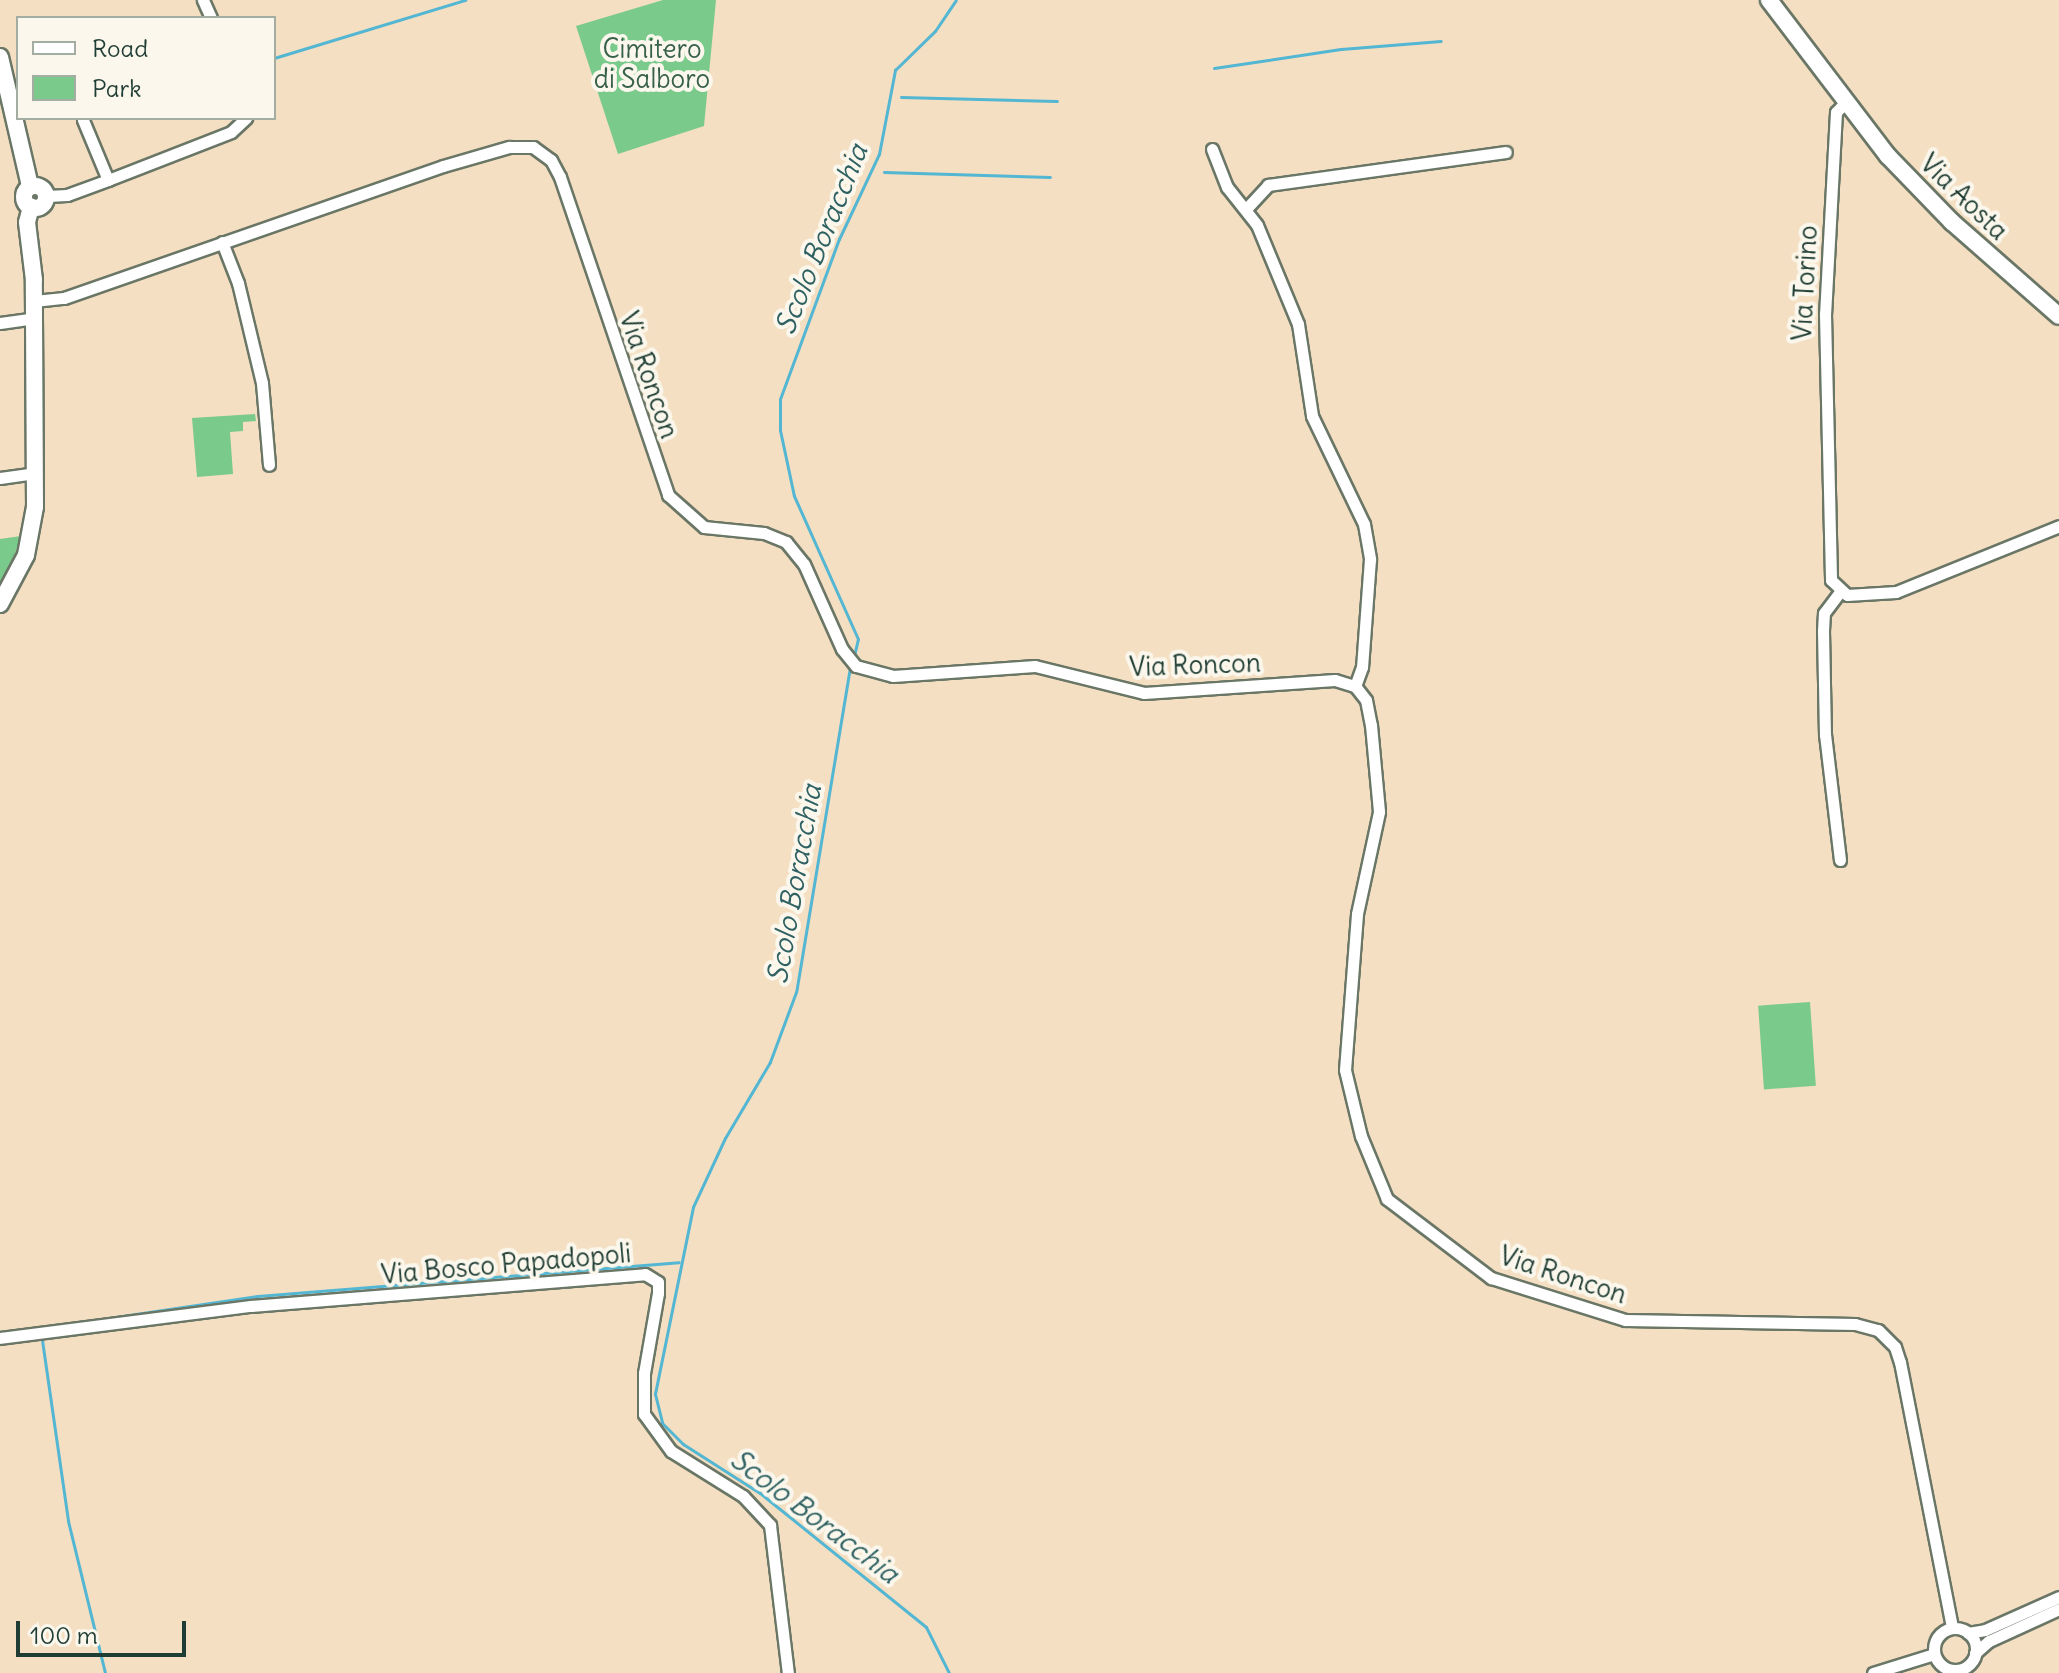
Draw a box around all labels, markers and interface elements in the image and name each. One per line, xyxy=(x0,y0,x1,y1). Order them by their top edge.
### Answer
legend xyxy=(16,16,276,120)
text: Road xyxy=(92,33,148,63)
park label: Cimitero di Salboro xyxy=(594,33,710,94)
text: Park xyxy=(92,73,142,103)
water label: Scolo Boracchia xyxy=(768,139,874,339)
street label: Via Aosta xyxy=(1914,148,2014,246)
street label: Via Torino xyxy=(1786,224,1824,342)
street label: Via Roncon xyxy=(613,308,685,442)
street label: Via Roncon xyxy=(1129,647,1261,683)
water label: Scolo Boracchia xyxy=(760,782,828,986)
street label: Via Bosco Papadopoli xyxy=(380,1238,632,1290)
street label: Via Roncon xyxy=(1496,1240,1630,1310)
water label: Scolo Boracchia xyxy=(724,1442,906,1590)
scale bar xyxy=(20,1605,190,1655)
text: 100 m xyxy=(30,1620,98,1650)

